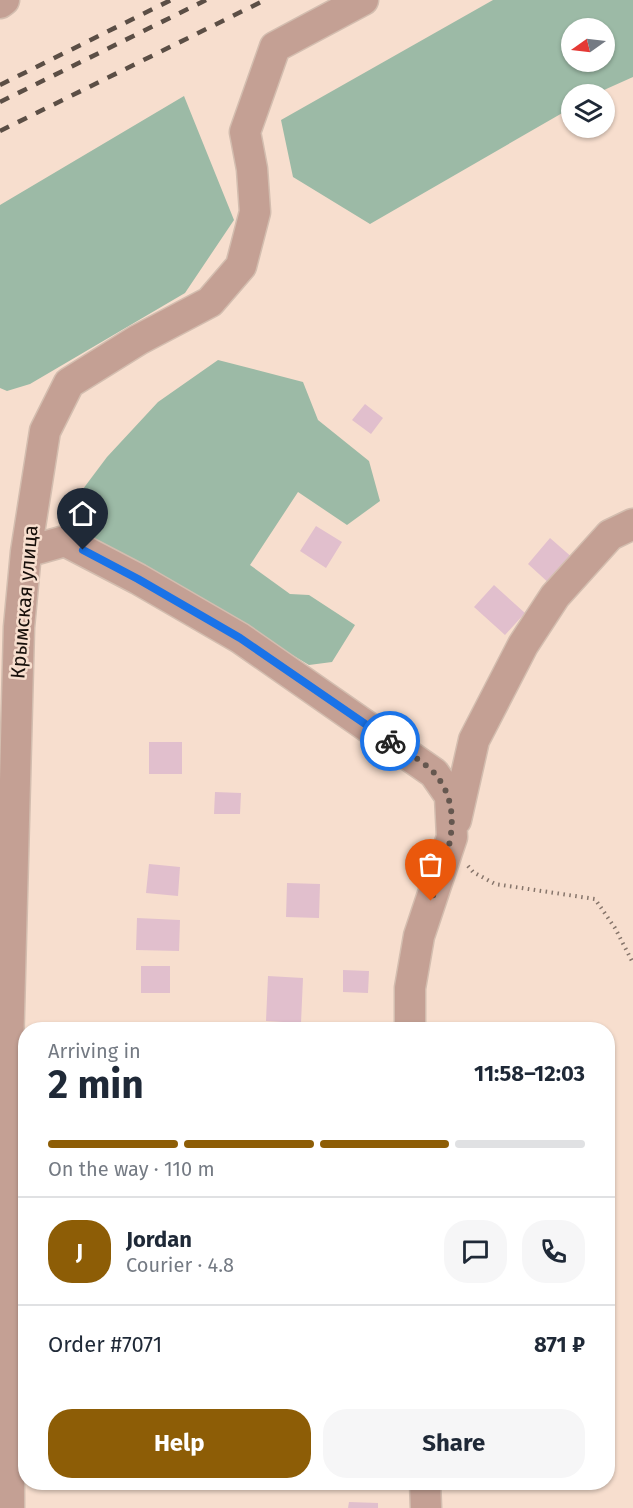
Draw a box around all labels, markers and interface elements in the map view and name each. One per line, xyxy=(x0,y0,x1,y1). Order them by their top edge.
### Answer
north arrow xyxy=(561,18,615,72)
map controls xyxy=(561,18,615,138)
button: layers xyxy=(561,84,615,138)
pin xyxy=(57,488,108,550)
icon: home xyxy=(66,497,99,530)
street label: Крымская улица xyxy=(5,524,43,680)
courier xyxy=(360,711,420,771)
icon: bike xyxy=(374,725,407,758)
pin xyxy=(405,839,456,901)
icon: bag xyxy=(414,848,447,881)
text: Arriving in xyxy=(48,1039,141,1063)
text: 11:58–12:03 xyxy=(474,1060,585,1087)
text: 2 min xyxy=(48,1062,144,1108)
text: On the way · 110 m xyxy=(48,1157,215,1181)
button: chat xyxy=(444,1220,507,1283)
button: phone xyxy=(522,1220,585,1283)
text: Jordan xyxy=(126,1226,192,1253)
text: J xyxy=(76,1238,83,1265)
text: Courier · 4.8 xyxy=(126,1253,234,1277)
text: Order #7071 xyxy=(48,1331,162,1358)
text: 871 ₽ xyxy=(534,1331,585,1358)
button: Help xyxy=(48,1409,311,1478)
button: Share xyxy=(323,1409,585,1478)

